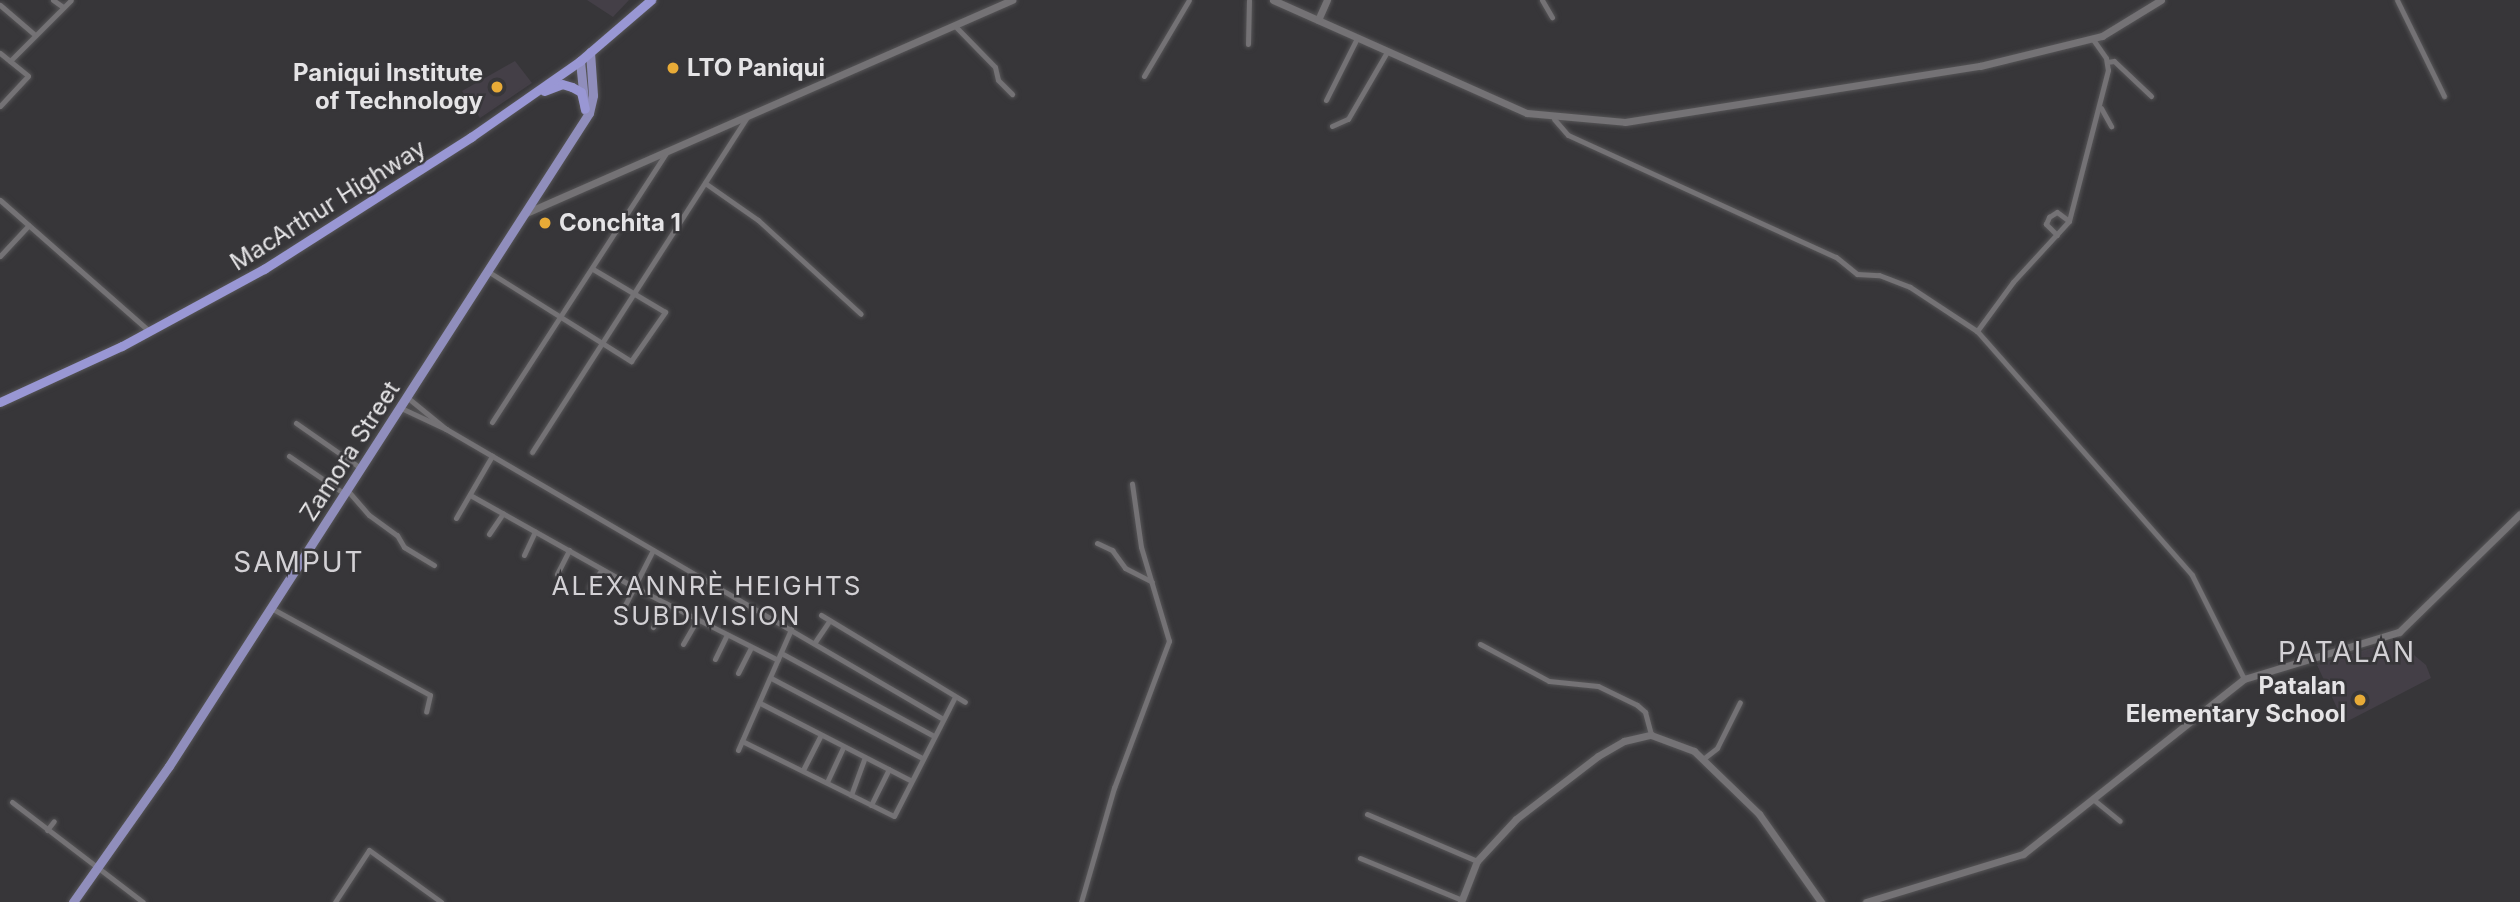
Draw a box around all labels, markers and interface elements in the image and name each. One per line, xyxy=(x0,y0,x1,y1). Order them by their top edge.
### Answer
place label: LTO Paniqui xyxy=(687,54,825,82)
place label: Paniqui Institute of Technology xyxy=(293,59,483,115)
marker: LTO Paniqui xyxy=(665,60,681,76)
marker: Paniqui Institute of Technology xyxy=(489,79,505,95)
street label: MacArthur Highway xyxy=(225,133,431,277)
place label: Conchita 1 xyxy=(559,209,681,237)
marker: Conchita 1 xyxy=(537,215,553,231)
street label: Zamora Street xyxy=(294,376,406,526)
district label: SAMPUT xyxy=(234,545,364,579)
district label: ALEXANNRÈ HEIGHTS SUBDIVISION xyxy=(554,570,860,632)
district label: PATALAN xyxy=(2279,635,2415,669)
place label: Patalan Elementary School xyxy=(2126,672,2346,728)
marker: Patalan Elementary School xyxy=(2352,692,2368,708)

